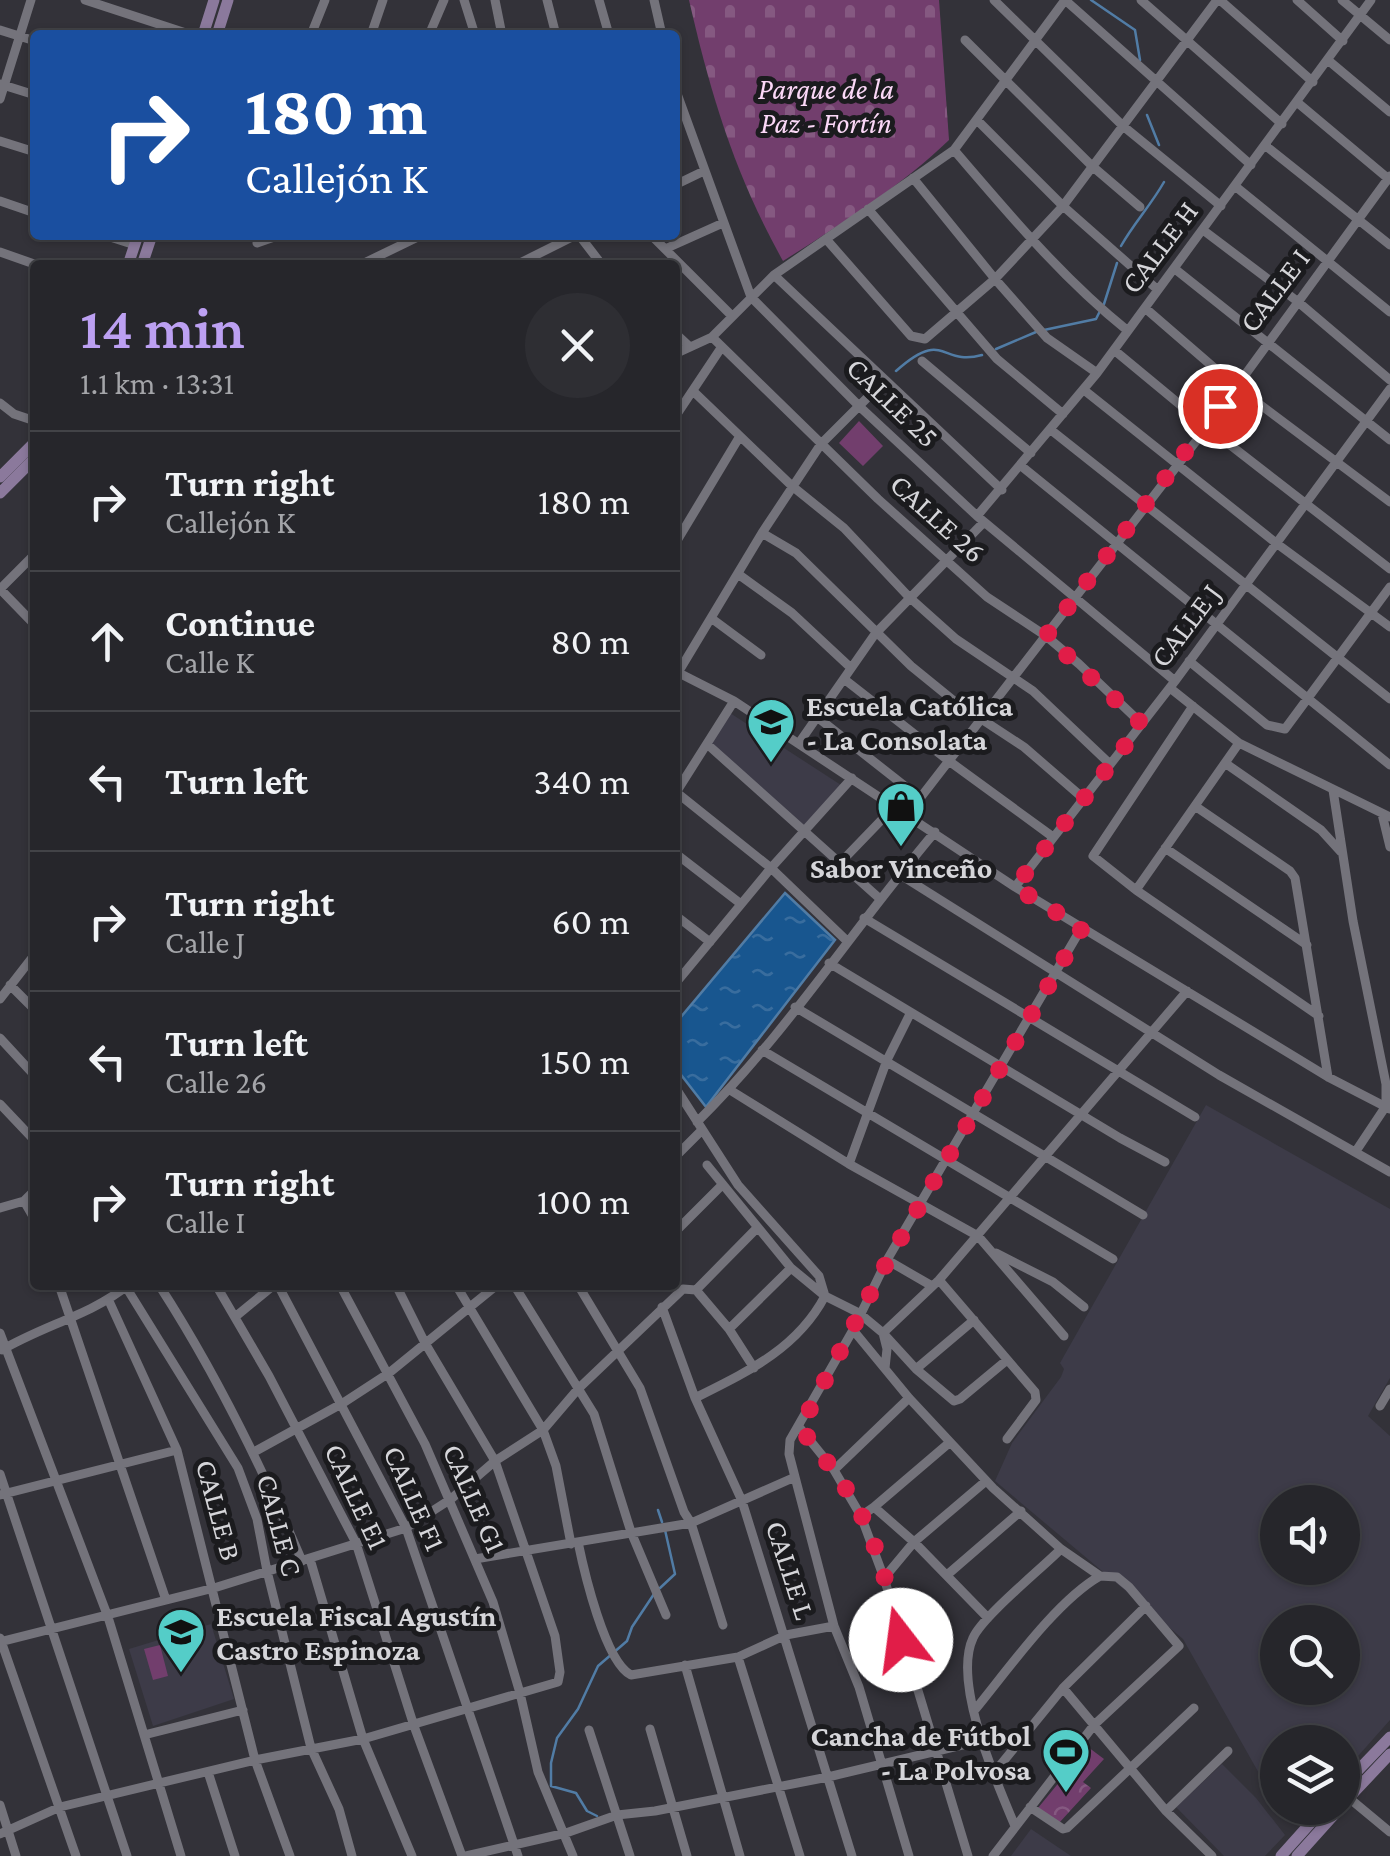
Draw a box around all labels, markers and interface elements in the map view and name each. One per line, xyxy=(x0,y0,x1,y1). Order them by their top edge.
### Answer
icon: right xyxy=(80,70,210,200)
text: 180 m xyxy=(245,71,427,149)
park label: Parque de la Paz - Fortín xyxy=(758,72,894,139)
text: Callejón K xyxy=(245,153,427,203)
street label: CALLE H xyxy=(1114,195,1204,299)
street label: CALLE I xyxy=(1232,242,1316,338)
button: close xyxy=(525,293,630,398)
text: 14 min xyxy=(80,294,245,361)
street label: CALLE 25 xyxy=(840,350,946,454)
pin xyxy=(1178,364,1263,449)
text: 1.1 km · 13:31 xyxy=(80,365,234,401)
icon: arrive xyxy=(1193,379,1248,434)
text: Turn right xyxy=(165,462,334,504)
street label: CALLE 26 xyxy=(884,467,992,569)
icon: right xyxy=(80,474,135,529)
text: 180 m xyxy=(538,480,630,522)
text: Callejón K xyxy=(165,504,295,540)
street label: CALLE J xyxy=(1143,577,1227,673)
text: Continue xyxy=(165,602,315,644)
icon: ahead xyxy=(80,614,135,669)
text: 80 m xyxy=(550,620,630,662)
text: Calle K xyxy=(165,644,254,680)
place label: Escuela Católica - La Consolata xyxy=(806,689,1013,756)
school or university icon: Escuela Católica - La Consolata xyxy=(745,696,797,764)
icon: left xyxy=(80,754,135,809)
text: Turn left xyxy=(165,760,308,802)
text: 340 m xyxy=(533,760,630,802)
shop icon: Sabor Vinceño xyxy=(875,780,927,848)
place label: Sabor Vinceño xyxy=(810,851,992,884)
text: Turn right xyxy=(165,882,334,924)
icon: right xyxy=(80,894,135,949)
text: 60 m xyxy=(552,900,630,942)
text: Calle J xyxy=(165,924,245,960)
text: Turn left xyxy=(165,1022,308,1064)
icon: left xyxy=(80,1034,135,1089)
text: 150 m xyxy=(540,1040,630,1082)
text: Calle 26 xyxy=(165,1064,267,1100)
text: Turn right xyxy=(165,1162,334,1204)
icon: right xyxy=(80,1174,135,1229)
text: 100 m xyxy=(537,1180,630,1222)
text: Calle I xyxy=(165,1204,245,1240)
street label: CALLE E1 xyxy=(318,1438,396,1554)
street label: CALLE G1 xyxy=(436,1439,514,1557)
street label: CALLE F1 xyxy=(377,1441,453,1555)
street label: CALLE B xyxy=(190,1456,248,1564)
street label: CALLE C xyxy=(251,1470,309,1580)
map controls xyxy=(1260,1485,1360,1825)
button: sound xyxy=(1260,1485,1360,1585)
street label: CALLE L xyxy=(760,1517,822,1623)
position arrow xyxy=(849,1588,953,1692)
place label: Escuela Fiscal Agustín Castro Espinoza xyxy=(216,1599,497,1666)
button: search xyxy=(1260,1605,1360,1705)
school or university icon: Escuela Fiscal Agustín Castro Espinoza xyxy=(155,1606,207,1674)
place label: Cancha de Fútbol - La Polvosa xyxy=(810,1719,1031,1786)
button: layers xyxy=(1260,1725,1360,1825)
sports icon: Cancha de Fútbol - La Polvosa xyxy=(1040,1726,1092,1794)

